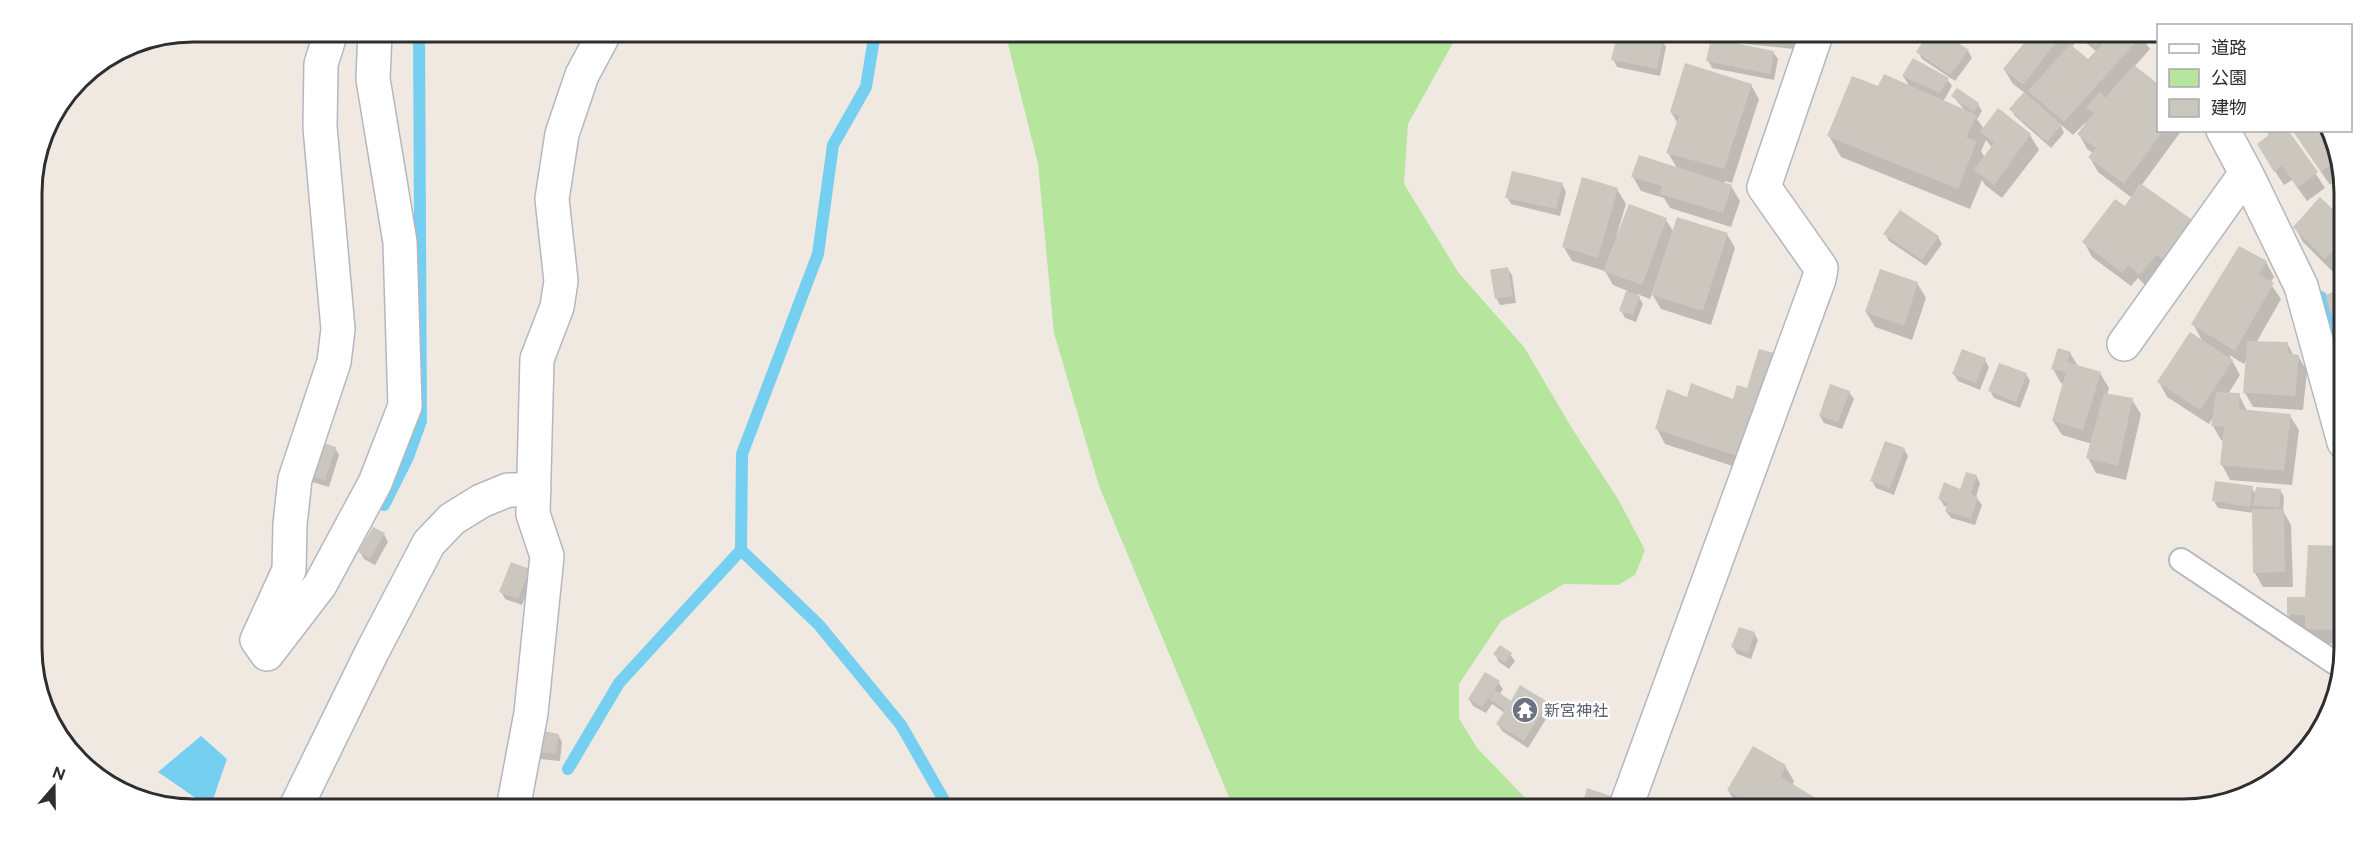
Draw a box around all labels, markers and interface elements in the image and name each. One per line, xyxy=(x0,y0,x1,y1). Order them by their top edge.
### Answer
legend xyxy=(2157,24,2352,132)
text: 道路 xyxy=(2211,37,2247,59)
text: 公園 xyxy=(2211,67,2247,89)
text: 建物 xyxy=(2211,97,2247,119)
temple icon: 新宮神社 xyxy=(1510,695,1540,725)
place label: 新宮神社 xyxy=(1544,701,1608,720)
north arrow xyxy=(24,757,84,817)
text: N xyxy=(50,762,68,784)

